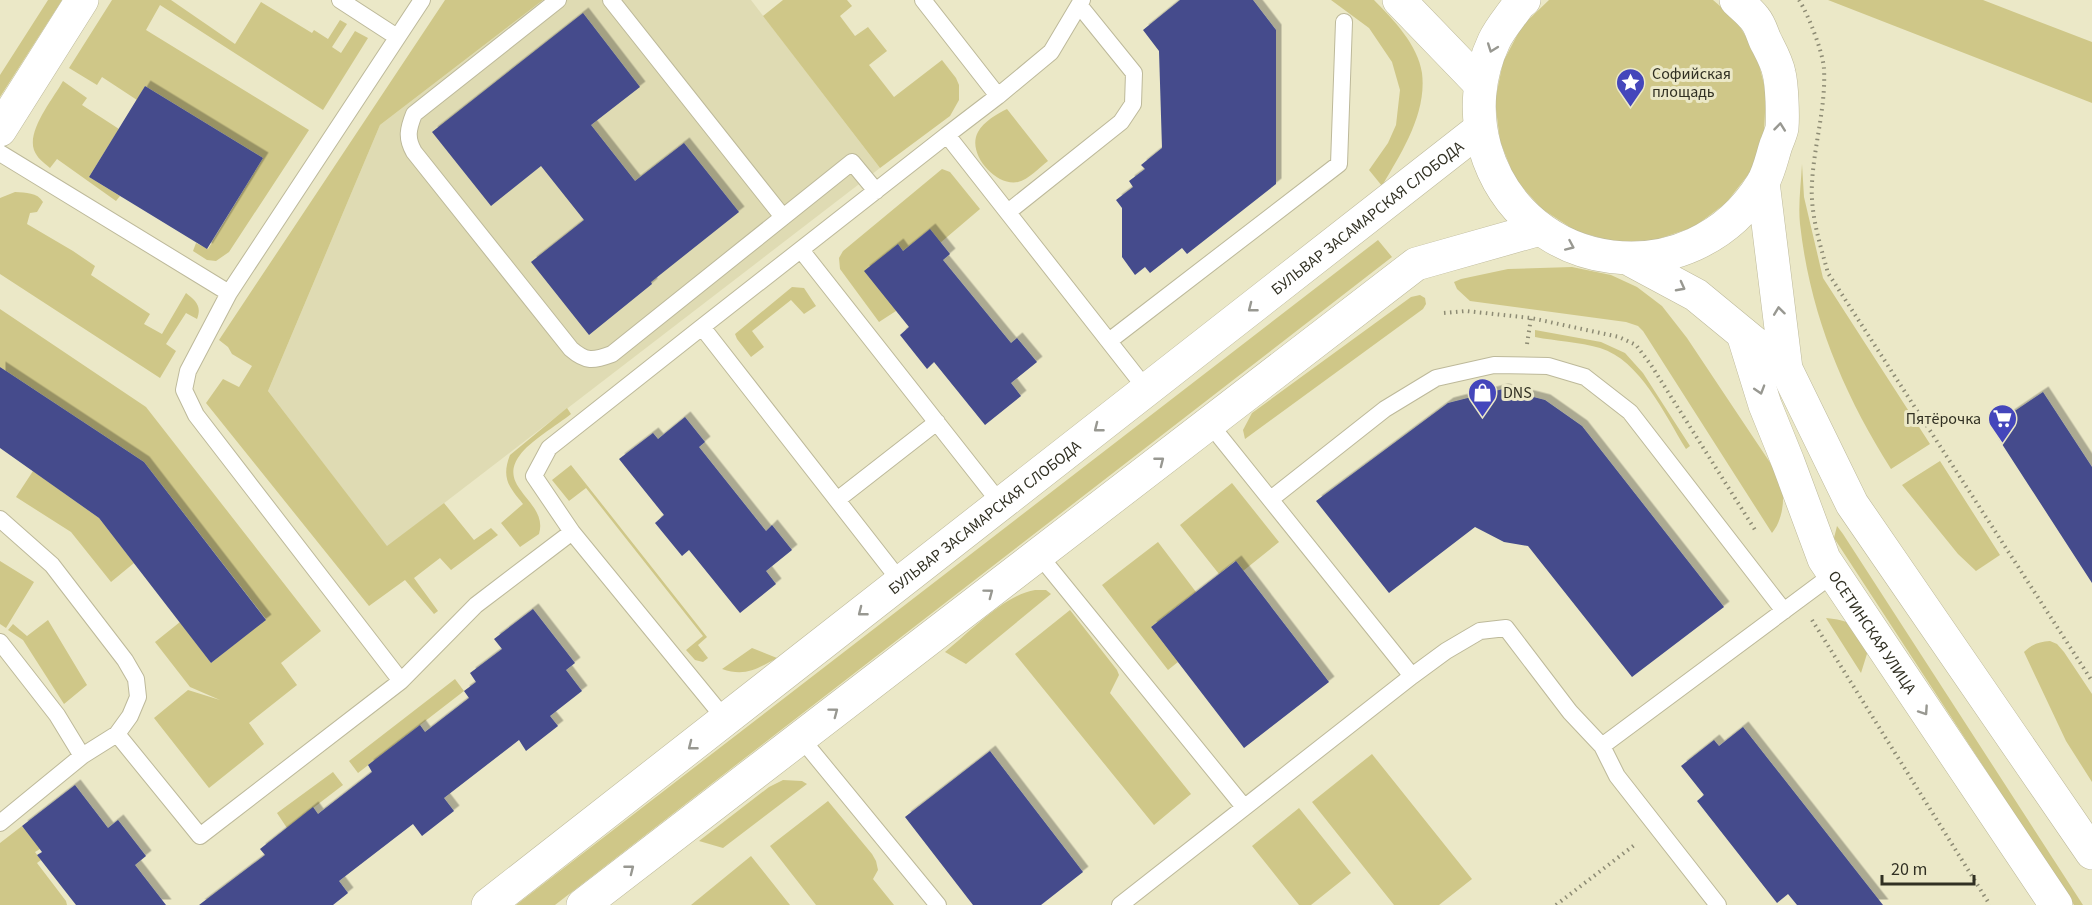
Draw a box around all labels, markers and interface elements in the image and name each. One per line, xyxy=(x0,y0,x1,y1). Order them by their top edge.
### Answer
one-way arrow xyxy=(1486,43,1499,53)
place label: Софийская площадь xyxy=(1652,63,1731,103)
place icon: Софийская площадь xyxy=(1615,66,1647,108)
one-way arrow xyxy=(1773,122,1786,131)
street label: БУЛЬВАР ЗАСАМАРСКАЯ СЛОБОДА xyxy=(1267,136,1469,300)
one-way arrow xyxy=(1564,239,1575,251)
one-way arrow xyxy=(1675,280,1685,291)
one-way arrow xyxy=(1248,300,1259,311)
one-way arrow xyxy=(1773,306,1786,315)
shop icon: DNS xyxy=(1466,376,1498,418)
place label: DNS xyxy=(1503,382,1532,404)
one-way arrow xyxy=(1753,384,1765,395)
supermarket icon: Пятёрочка xyxy=(1986,402,2018,444)
place label: Пятёрочка xyxy=(1906,408,1981,430)
one-way arrow xyxy=(1094,420,1105,431)
street label: БУЛЬВАР ЗАСАМАРСКАЯ СЛОБОДА xyxy=(884,435,1086,600)
one-way arrow xyxy=(1153,458,1164,469)
street label: ОСЕТИНСКАЯ УЛИЦА xyxy=(1823,566,1921,699)
one-way arrow xyxy=(982,590,993,601)
one-way arrow xyxy=(858,605,869,616)
one-way arrow xyxy=(1917,704,1928,715)
one-way arrow xyxy=(827,708,838,719)
one-way arrow xyxy=(687,738,698,749)
scale bar xyxy=(1882,848,1974,886)
text: 20 m xyxy=(1891,857,1927,882)
one-way arrow xyxy=(623,866,634,877)

